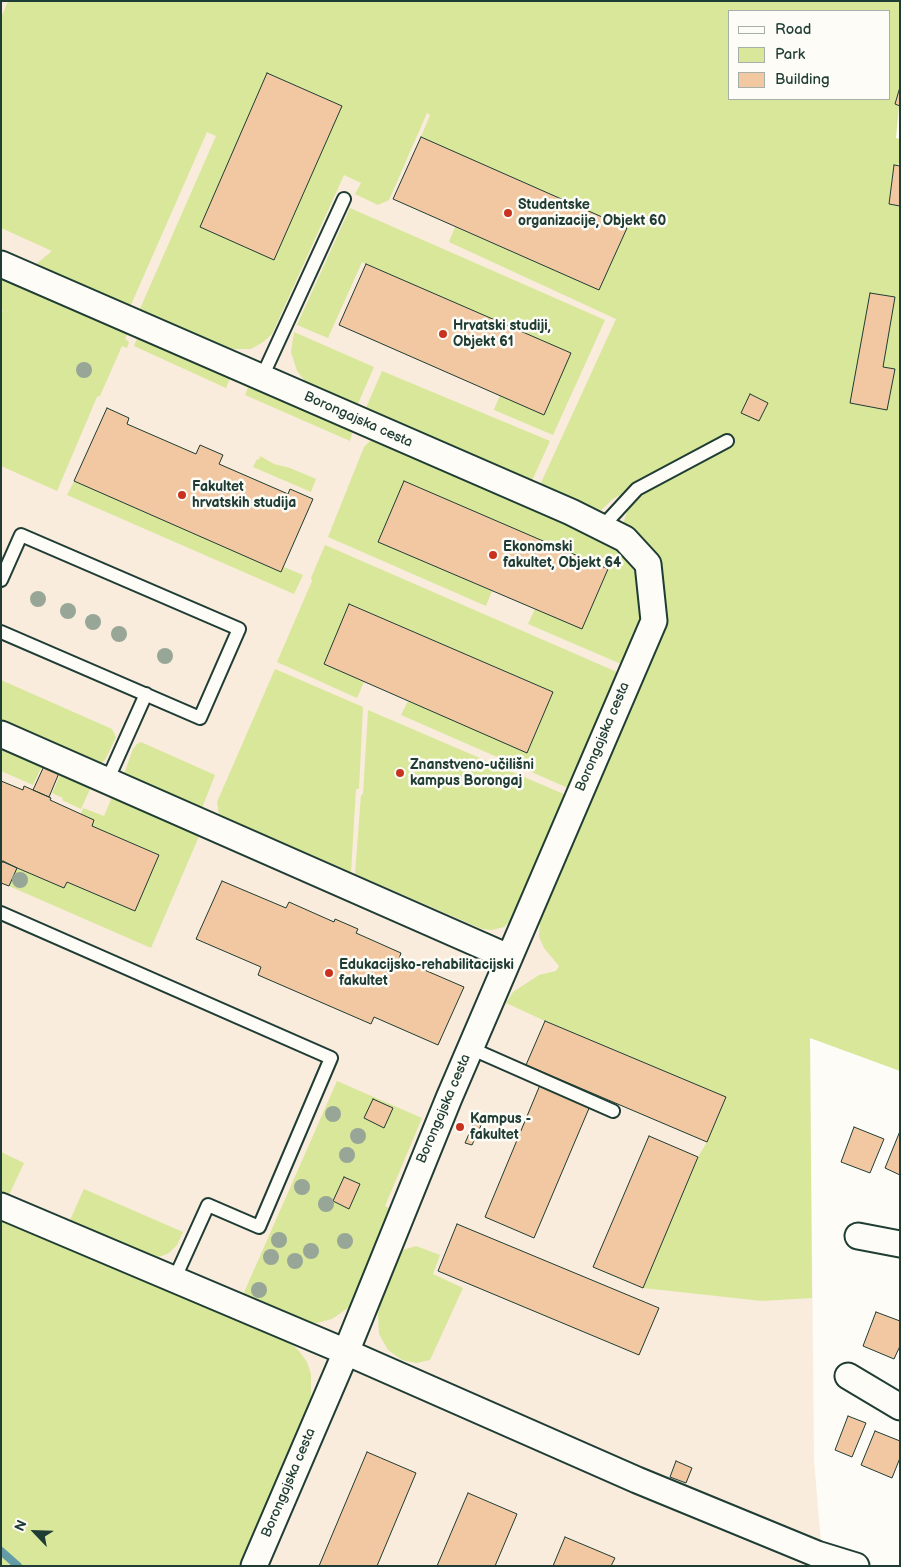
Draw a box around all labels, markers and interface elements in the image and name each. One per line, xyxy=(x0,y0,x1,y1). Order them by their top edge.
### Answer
legend xyxy=(728,10,891,100)
text: Road xyxy=(775,20,811,39)
text: Park xyxy=(775,45,805,64)
text: Building xyxy=(775,70,830,89)
place label: Studentske organizacije, Objekt 60 xyxy=(518,197,666,230)
marker: Studentske organizacije, Objekt 60 xyxy=(502,207,514,219)
place label: Hrvatski studiji, Objekt 61 xyxy=(453,318,551,351)
marker: Hrvatski studiji, Objekt 61 xyxy=(437,328,449,340)
street label: Borongajska cesta xyxy=(301,388,415,452)
place label: Fakultet hrvatskih studija xyxy=(192,479,296,512)
marker: Fakultet hrvatskih studija xyxy=(176,489,188,501)
place label: Ekonomski fakultet, Objekt 64 xyxy=(503,539,621,572)
marker: Ekonomski fakultet, Objekt 64 xyxy=(487,549,499,561)
street label: Borongajska cesta xyxy=(572,680,634,794)
place label: Znanstveno-učilišni kampus Borongaj xyxy=(410,757,534,790)
marker: Znanstveno-učilišni kampus Borongaj xyxy=(394,767,406,779)
place label: Edukacijsko-rehabilitacijski fakultet xyxy=(339,957,514,990)
marker: Edukacijsko-rehabilitacijski fakultet xyxy=(323,967,335,979)
street label: Borongajska cesta xyxy=(413,1052,475,1166)
place label: Kampus - fakultet xyxy=(470,1111,531,1144)
marker: Kampus - fakultet xyxy=(454,1121,466,1133)
street label: Borongajska cesta xyxy=(258,1426,320,1540)
north arrow xyxy=(10,1507,60,1557)
text: N xyxy=(11,1517,31,1534)

